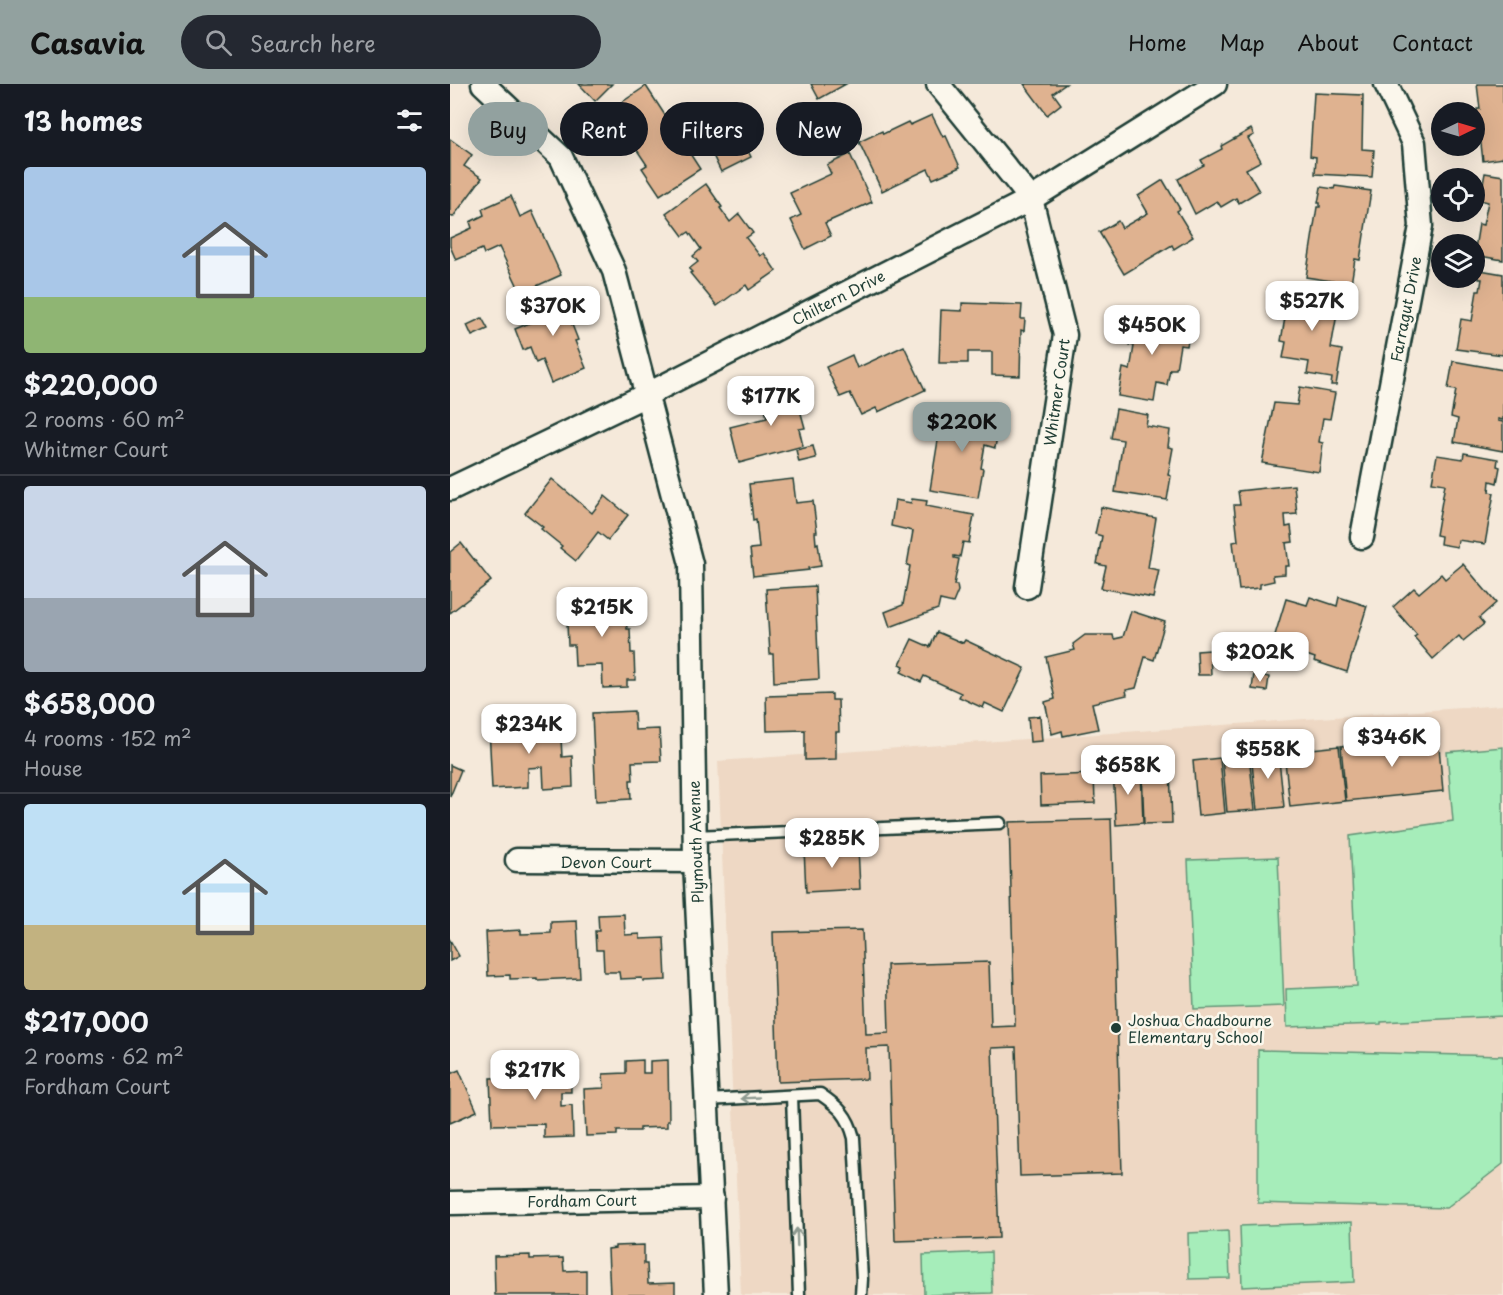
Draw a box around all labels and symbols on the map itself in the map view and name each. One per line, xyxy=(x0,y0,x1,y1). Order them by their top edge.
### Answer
north arrow xyxy=(1431,102,1485,156)
street label: Farragut Drive xyxy=(1383,254,1427,364)
street label: Chiltern Drive xyxy=(787,264,889,330)
pin: $527K xyxy=(1270,281,1354,332)
pin: $370K xyxy=(511,286,595,337)
pin: $450K xyxy=(1110,305,1194,356)
street label: Whitmer Court xyxy=(1037,337,1075,447)
pin: $177K xyxy=(729,376,813,427)
pin: $220K xyxy=(920,402,1004,453)
pin: $215K xyxy=(560,587,644,638)
pin: $202K xyxy=(1218,632,1302,683)
pin: $234K xyxy=(487,704,571,755)
pin: $346K xyxy=(1350,717,1434,768)
pin: $558K xyxy=(1226,729,1310,780)
pin: $658K xyxy=(1086,745,1170,796)
street label: Plymouth Avenue xyxy=(681,780,709,904)
pin: $285K xyxy=(790,818,874,869)
street label: Devon Court xyxy=(560,850,652,873)
place label: Joshua Chadbourne Elementary School xyxy=(1128,1008,1272,1048)
marker: Joshua Chadbourne Elementary School xyxy=(1109,1021,1123,1035)
pin: $217K xyxy=(493,1050,577,1101)
one-way arrow xyxy=(740,1093,760,1104)
street label: Fordham Court xyxy=(527,1188,637,1212)
one-way arrow xyxy=(792,1227,803,1247)

